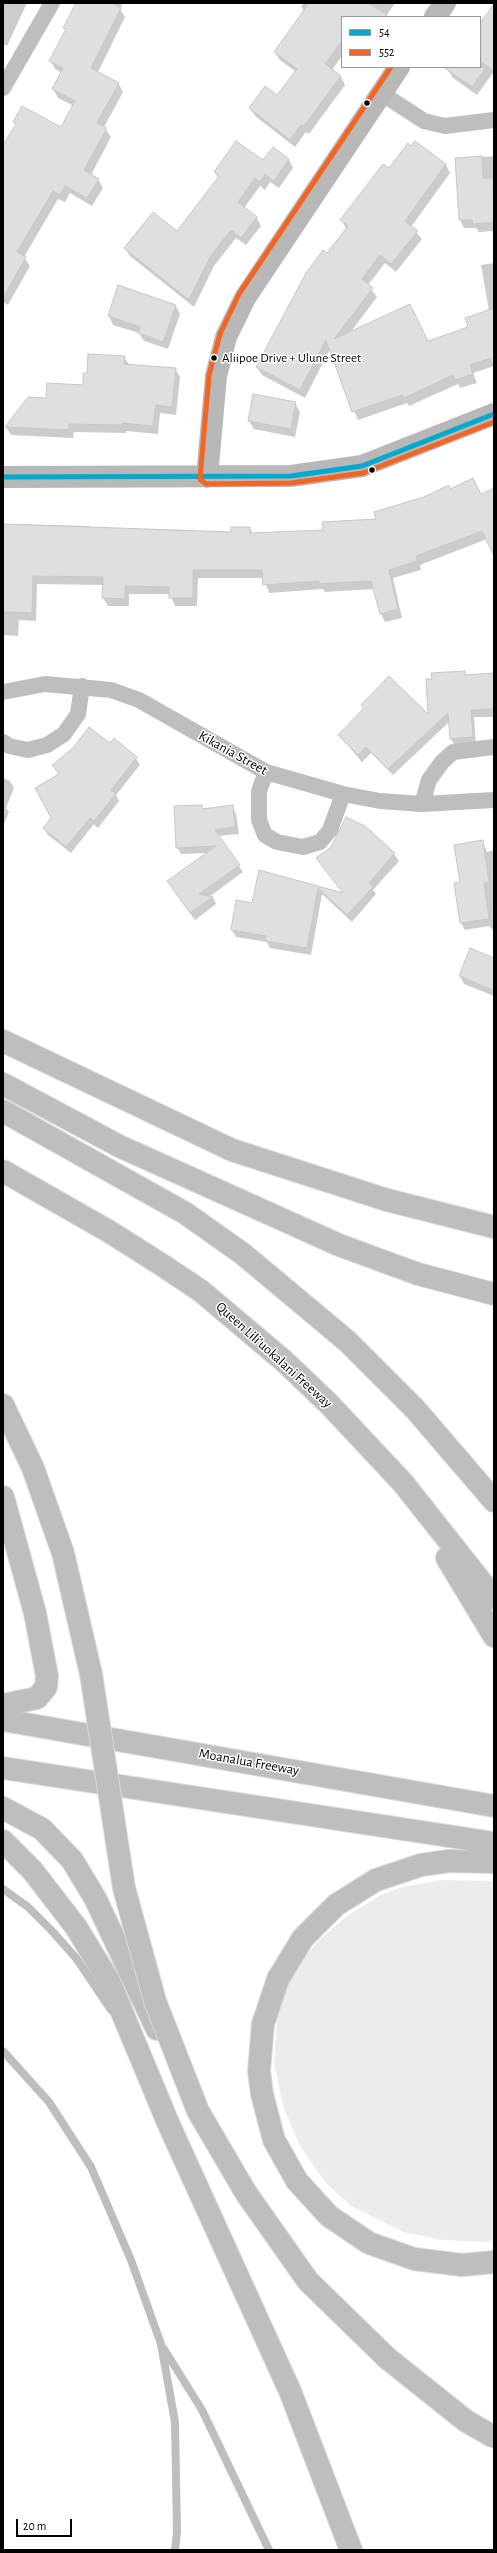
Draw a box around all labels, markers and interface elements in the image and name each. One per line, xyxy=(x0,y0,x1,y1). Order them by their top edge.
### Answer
legend xyxy=(341,16,481,68)
text: 54 xyxy=(379,26,390,38)
text: 552 xyxy=(379,46,395,58)
unlabelled marker xyxy=(362,98,372,108)
place label: Aliipoe Drive + Ulune Street xyxy=(222,350,361,366)
marker: Aliipoe Drive + Ulune Street xyxy=(209,353,219,363)
unlabelled marker xyxy=(367,465,377,475)
street label: Kikania Street xyxy=(196,727,270,779)
street label: Queen Liliʻuokalani Freeway xyxy=(212,1298,336,1412)
street label: Moanalua Freeway xyxy=(198,1745,300,1779)
scale bar xyxy=(18,2511,74,2537)
text: 20 m xyxy=(23,2520,46,2532)

